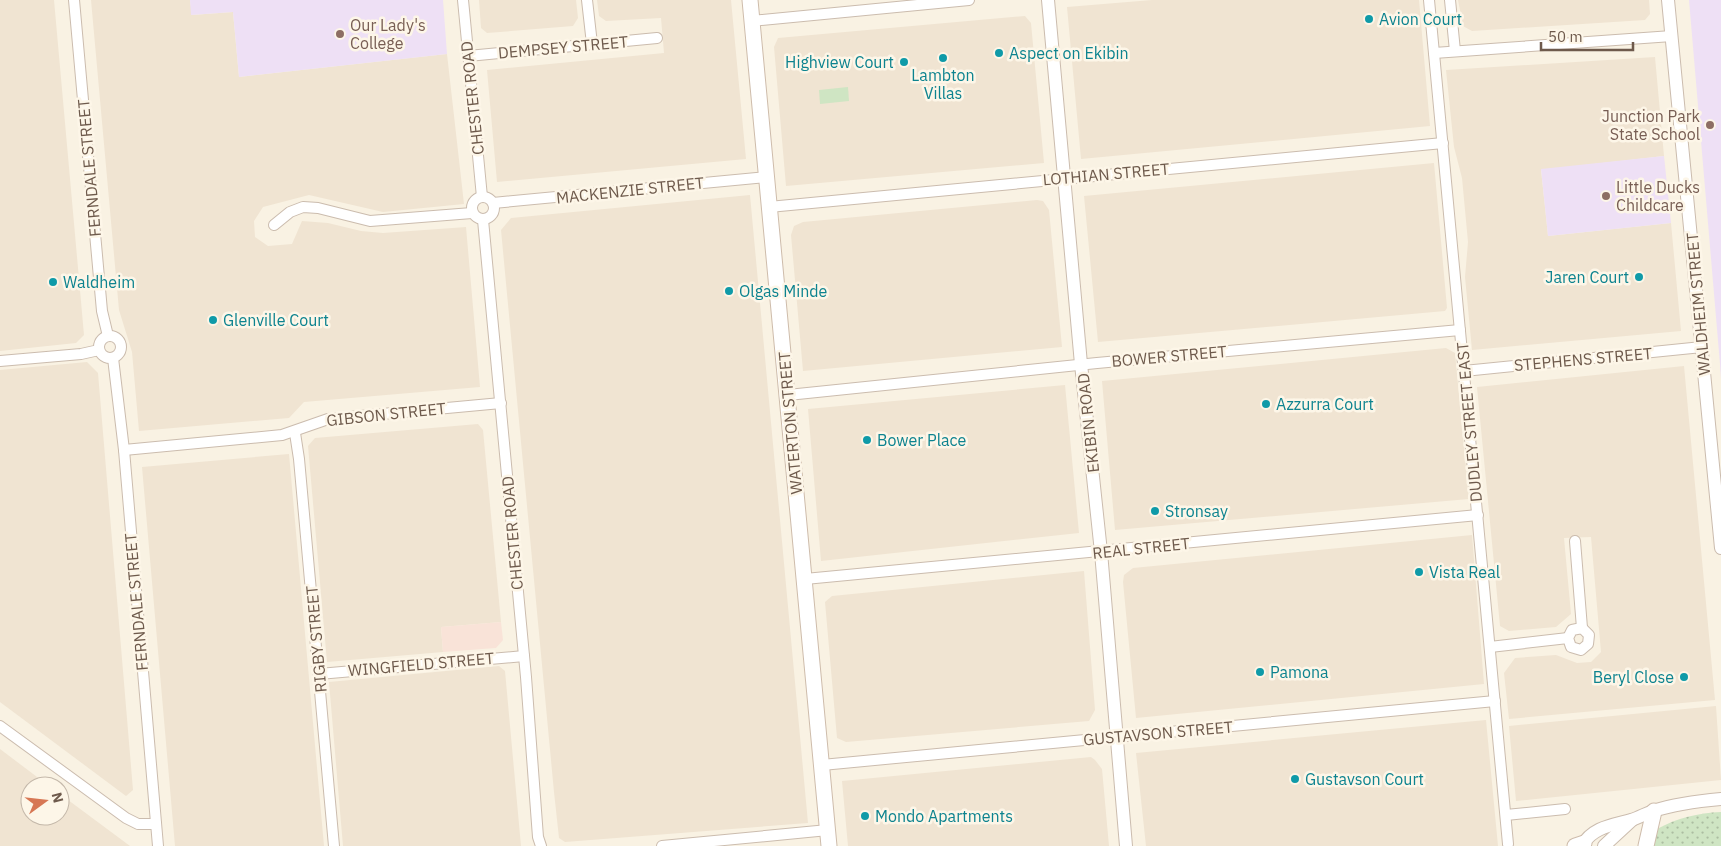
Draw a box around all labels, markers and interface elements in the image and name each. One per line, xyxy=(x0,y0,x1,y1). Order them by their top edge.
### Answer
place label: Avion Court xyxy=(1379,9,1462,29)
marker: Avion Court xyxy=(1363,13,1375,25)
place label: Our Lady's College xyxy=(350,15,426,53)
scale bar xyxy=(1541,20,1634,52)
text: 50 m xyxy=(1548,27,1583,46)
marker: Our Lady's College xyxy=(334,28,346,40)
street label: DEMPSEY STREET xyxy=(497,31,629,63)
street label: CHESTER ROAD xyxy=(456,40,488,156)
place label: Aspect on Ekibin xyxy=(1009,43,1129,63)
marker: Aspect on Ekibin xyxy=(993,47,1005,59)
place label: Highview Court xyxy=(785,52,894,72)
marker: Lambton Villas xyxy=(937,52,949,64)
marker: Highview Court xyxy=(898,56,910,68)
place label: Lambton Villas xyxy=(911,65,975,103)
street label: FERNDALE STREET xyxy=(73,98,105,238)
place label: Junction Park State School xyxy=(1602,106,1701,144)
marker: Junction Park State School xyxy=(1704,119,1716,131)
street label: LOTHIAN STREET xyxy=(1042,159,1170,189)
street label: MACKENZIE STREET xyxy=(555,172,705,208)
place label: Little Ducks Childcare xyxy=(1616,177,1700,215)
marker: Little Ducks Childcare xyxy=(1600,190,1612,202)
street label: WALDHEIM STREET xyxy=(1682,232,1714,376)
place label: Jaren Court xyxy=(1545,267,1629,287)
marker: Jaren Court xyxy=(1633,271,1645,283)
place label: Waldheim xyxy=(63,272,135,292)
marker: Waldheim xyxy=(47,276,59,288)
place label: Olgas Minde xyxy=(739,281,828,301)
marker: Olgas Minde xyxy=(723,285,735,297)
place label: Glenville Court xyxy=(223,310,329,330)
marker: Glenville Court xyxy=(207,314,219,326)
street label: BOWER STREET xyxy=(1111,341,1227,371)
street label: DUDLEY STREET EAST xyxy=(1452,341,1486,503)
street label: STEPHENS STREET xyxy=(1513,343,1653,375)
street label: WATERTON STREET xyxy=(774,351,806,495)
street label: EKIBIN ROAD xyxy=(1073,372,1103,474)
place label: Azzurra Court xyxy=(1276,394,1374,414)
street label: GIBSON STREET xyxy=(325,398,447,430)
marker: Azzurra Court xyxy=(1260,398,1272,410)
place label: Bower Place xyxy=(877,430,967,450)
marker: Bower Place xyxy=(861,434,873,446)
street label: CHESTER ROAD xyxy=(497,475,527,591)
place label: Stronsay xyxy=(1165,501,1228,521)
marker: Stronsay xyxy=(1149,505,1161,517)
street label: FERNDALE STREET xyxy=(120,532,152,672)
street label: REAL STREET xyxy=(1091,533,1191,563)
place label: Vista Real xyxy=(1429,562,1500,582)
marker: Vista Real xyxy=(1413,566,1425,578)
street label: RIGBY STREET xyxy=(301,585,331,693)
street label: WINGFIELD STREET xyxy=(347,648,495,680)
place label: Pamona xyxy=(1270,662,1329,682)
marker: Pamona xyxy=(1254,666,1266,678)
place label: Beryl Close xyxy=(1593,667,1674,687)
marker: Beryl Close xyxy=(1678,671,1690,683)
street label: GUSTAVSON STREET xyxy=(1082,716,1234,750)
place label: Gustavson Court xyxy=(1305,769,1424,789)
marker: Gustavson Court xyxy=(1289,773,1301,785)
north arrow xyxy=(20,776,70,826)
text: N xyxy=(48,790,68,805)
place label: Mondo Apartments xyxy=(875,806,1013,826)
marker: Mondo Apartments xyxy=(859,810,871,822)

